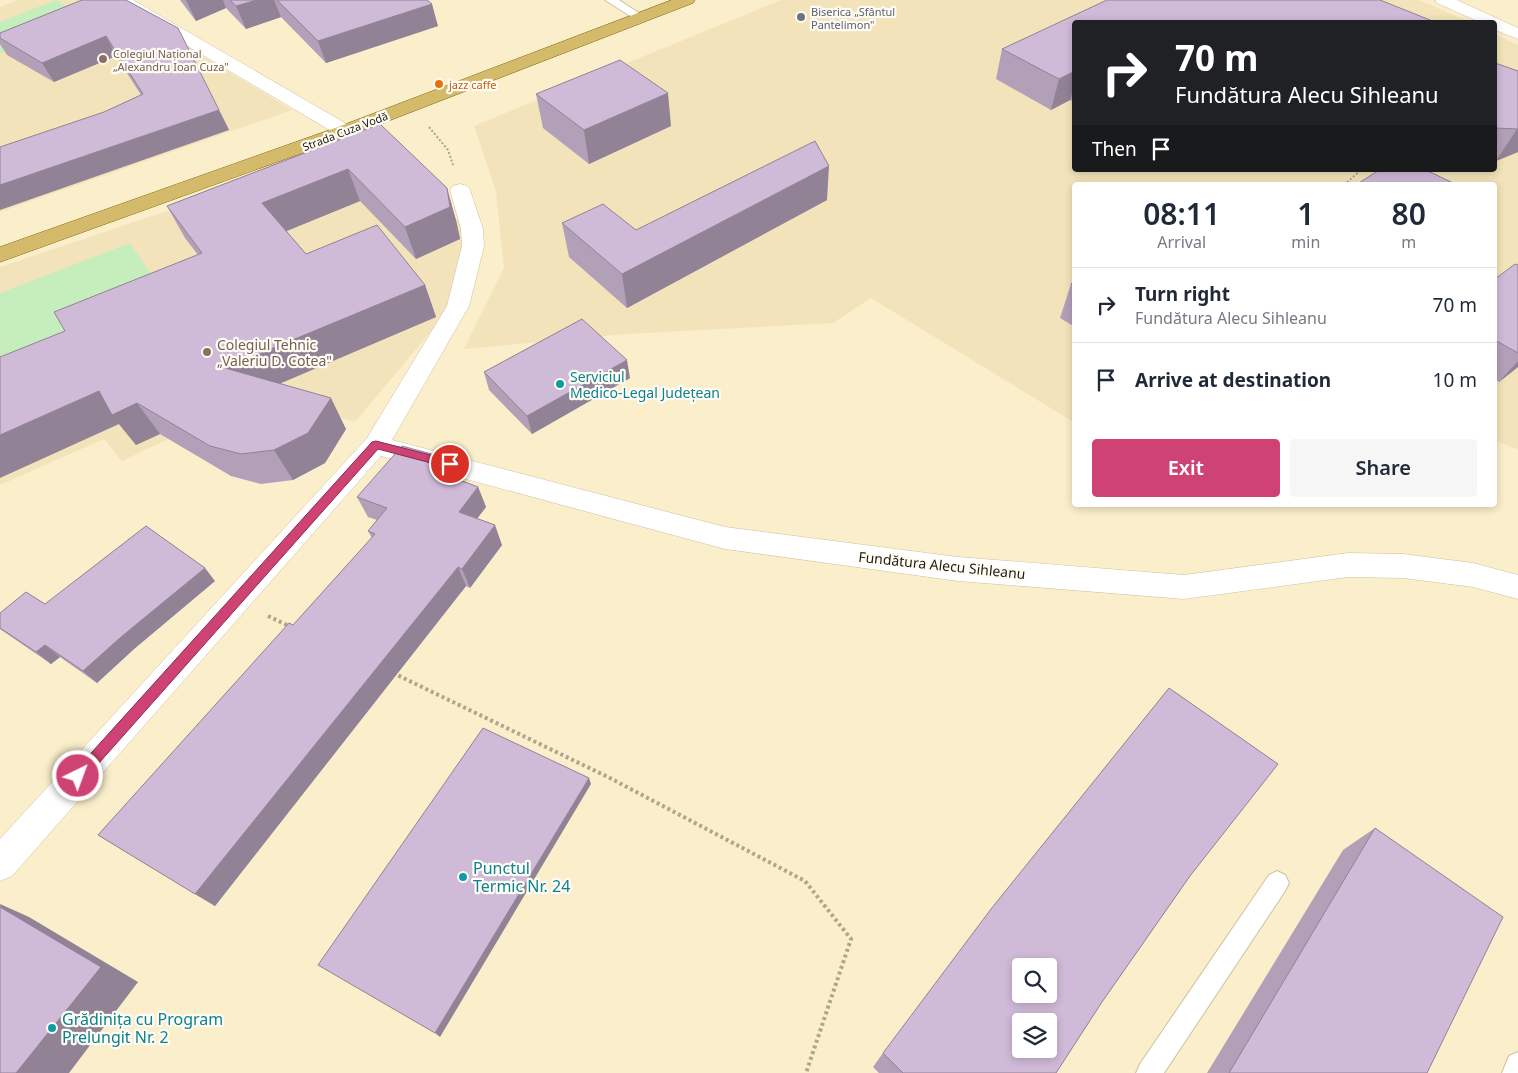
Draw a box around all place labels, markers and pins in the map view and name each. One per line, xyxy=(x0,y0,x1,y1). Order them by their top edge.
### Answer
place label: Biserica „Sfântul Pantelimon" xyxy=(811,4,895,32)
marker: Biserica „Sfântul Pantelimon" xyxy=(795,11,807,23)
place label: Colegiul Național „Alexandru Ioan Cuza" xyxy=(113,46,229,74)
marker: Colegiul Național „Alexandru Ioan Cuza" xyxy=(97,53,109,65)
place label: jazz caffe xyxy=(448,77,496,92)
marker: jazz caffe xyxy=(433,78,445,90)
place label: Colegiul Tehnic „Valeriu D. Cotea" xyxy=(217,335,332,370)
marker: Colegiul Tehnic „Valeriu D. Cotea" xyxy=(201,346,213,358)
place label: Serviciul Medico-Legal Județean xyxy=(570,367,720,402)
marker: Serviciul Medico-Legal Județean xyxy=(554,378,566,390)
pin xyxy=(429,443,471,485)
place label: Punctul Termic Nr. 24 xyxy=(473,857,570,897)
marker: Punctul Termic Nr. 24 xyxy=(457,871,469,883)
place label: Grădinița cu Program Prelungit Nr. 2 xyxy=(62,1008,223,1048)
marker: Grădinița cu Program Prelungit Nr. 2 xyxy=(46,1022,58,1034)

